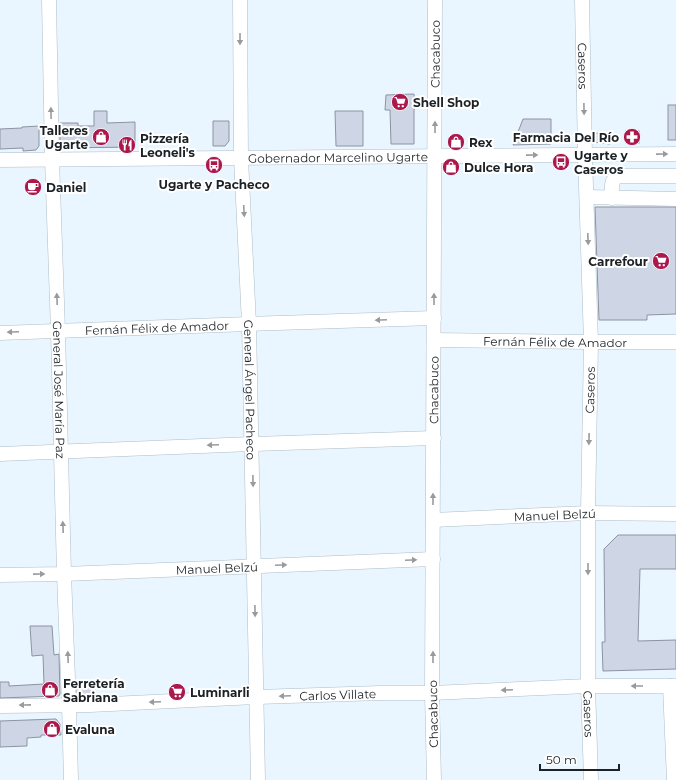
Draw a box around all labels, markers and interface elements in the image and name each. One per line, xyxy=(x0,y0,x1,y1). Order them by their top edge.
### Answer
street label: Chacabuco xyxy=(427,20,442,88)
one-way arrow xyxy=(237,33,243,46)
street label: Caseros xyxy=(575,43,591,90)
supermarket icon: Shell Shop xyxy=(390,92,410,112)
place label: Shell Shop xyxy=(413,95,479,110)
one-way arrow xyxy=(581,103,587,116)
one-way arrow xyxy=(48,106,54,119)
one-way arrow xyxy=(432,120,438,133)
place label: Talleres Ugarte xyxy=(40,123,89,152)
shop icon: Talleres Ugarte xyxy=(91,127,111,147)
pharmacy icon: Farmacia Del Río xyxy=(622,127,642,147)
place label: Farmacia Del Río xyxy=(513,130,619,145)
place label: Pizzería Leoneli's xyxy=(140,131,196,160)
shop icon: Rex xyxy=(446,132,466,152)
restaurant icon: Pizzería Leoneli's xyxy=(117,135,137,155)
place label: Rex xyxy=(469,135,493,150)
place label: Ugarte y Caseros xyxy=(574,148,629,177)
street label: Gobernador Marcelino Ugarte xyxy=(248,149,428,165)
one-way arrow xyxy=(656,151,669,157)
one-way arrow xyxy=(526,152,539,158)
bus stop icon: Ugarte y Caseros xyxy=(551,152,571,172)
bus stop icon: Ugarte y Pacheco xyxy=(204,155,224,175)
shop icon: Dulce Hora xyxy=(441,157,461,177)
place label: Dulce Hora xyxy=(464,160,533,175)
cafe icon: Daniel xyxy=(23,177,43,197)
place label: Ugarte y Pacheco xyxy=(158,177,270,192)
place label: Daniel xyxy=(46,180,86,195)
one-way arrow xyxy=(240,205,247,217)
one-way arrow xyxy=(585,233,591,246)
supermarket icon: Carrefour xyxy=(651,251,671,271)
place label: Carrefour xyxy=(588,254,648,269)
one-way arrow xyxy=(54,292,60,305)
one-way arrow xyxy=(431,292,437,305)
street label: Fernán Félix de Amador xyxy=(85,317,229,337)
one-way arrow xyxy=(374,317,387,323)
street label: General Ángel Pacheco xyxy=(241,320,259,460)
street label: General José María Paz xyxy=(50,321,69,459)
one-way arrow xyxy=(6,329,19,335)
street label: Fernán Félix de Amador xyxy=(483,333,627,350)
street label: Chacabuco xyxy=(426,356,441,424)
street label: Caseros xyxy=(582,366,598,413)
one-way arrow xyxy=(586,433,592,446)
one-way arrow xyxy=(207,442,219,449)
one-way arrow xyxy=(249,475,256,487)
one-way arrow xyxy=(430,492,436,505)
street label: Manuel Belzú xyxy=(513,505,596,524)
one-way arrow xyxy=(60,520,66,533)
one-way arrow xyxy=(405,557,418,563)
street label: Manuel Belzú xyxy=(176,559,258,577)
one-way arrow xyxy=(275,562,287,569)
one-way arrow xyxy=(585,563,591,576)
one-way arrow xyxy=(33,571,45,578)
one-way arrow xyxy=(252,605,258,618)
one-way arrow xyxy=(64,651,71,663)
one-way arrow xyxy=(429,651,436,663)
place label: Ferretería Sabriana xyxy=(63,676,125,705)
shop icon: Ferretería Sabriana xyxy=(40,680,60,700)
street label: Chacabuco xyxy=(425,680,441,748)
supermarket icon: Luminarli xyxy=(167,682,187,702)
one-way arrow xyxy=(630,683,643,689)
place label: Luminarli xyxy=(190,685,250,700)
street label: Carlos Villate xyxy=(299,686,376,703)
one-way arrow xyxy=(501,686,513,693)
street label: Caseros xyxy=(581,690,597,738)
one-way arrow xyxy=(278,693,291,699)
one-way arrow xyxy=(148,699,161,705)
one-way arrow xyxy=(19,702,31,709)
shop icon: Evaluna xyxy=(42,719,62,739)
place label: Evaluna xyxy=(65,722,115,737)
scale bar xyxy=(540,746,619,772)
text: 50 m xyxy=(546,752,577,767)

